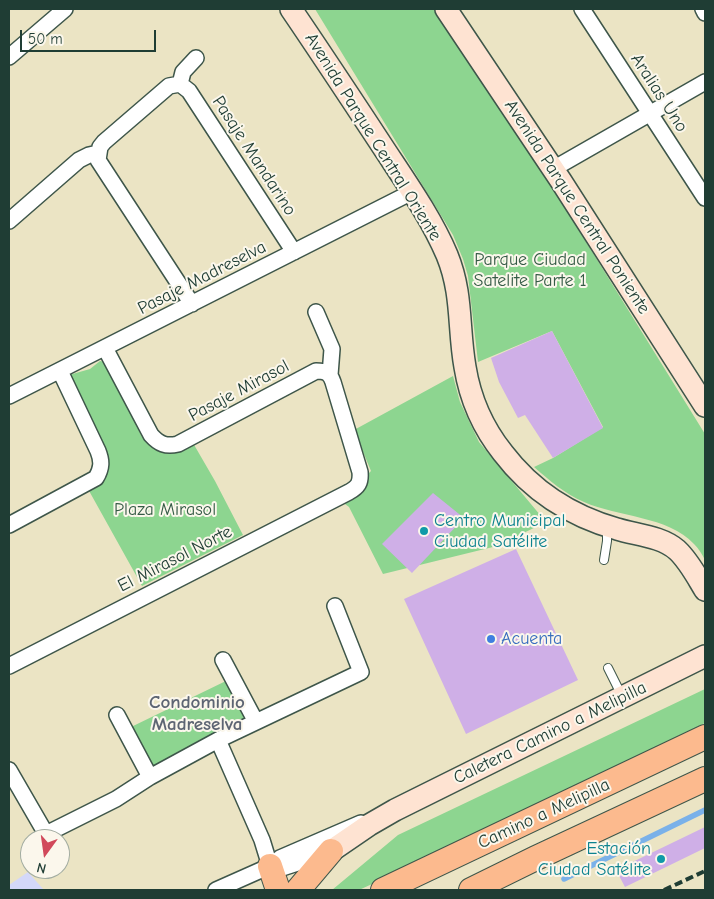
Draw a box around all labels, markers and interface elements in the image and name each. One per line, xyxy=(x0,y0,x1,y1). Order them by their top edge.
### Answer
scale bar xyxy=(22,20,159,52)
street label: Avenida Parque Central Oriente xyxy=(300,29,446,245)
text: 50 m xyxy=(28,30,63,48)
street label: Aralias Uno xyxy=(626,50,692,136)
street label: Pasaje Mandarino xyxy=(207,92,301,220)
street label: Avenida Parque Central Poniente xyxy=(500,96,654,318)
street label: Pasaje Madreselva xyxy=(134,236,270,320)
park label: Parque Ciudad Satelite Parte 1 xyxy=(473,249,587,292)
street label: Pasaje Mirasol xyxy=(185,355,293,427)
park label: Plaza Mirasol xyxy=(114,499,216,521)
place label: Centro Municipal Ciudad Satélite xyxy=(434,510,565,552)
street label: El Mirasol Norte xyxy=(114,521,236,597)
marker: Centro Municipal Ciudad Satélite xyxy=(418,525,430,537)
place label: Acuenta xyxy=(501,628,562,650)
marker: Acuenta xyxy=(485,633,497,645)
street label: Caletera Camino a Melipilla xyxy=(450,677,650,789)
district label: Condominio Madreselva xyxy=(149,692,245,736)
street label: Camino a Melipilla xyxy=(475,774,613,854)
north arrow xyxy=(20,829,70,879)
place label: Estación Ciudad Satélite xyxy=(538,838,651,881)
marker: Estación Ciudad Satélite xyxy=(655,853,667,865)
text: N xyxy=(35,859,48,877)

